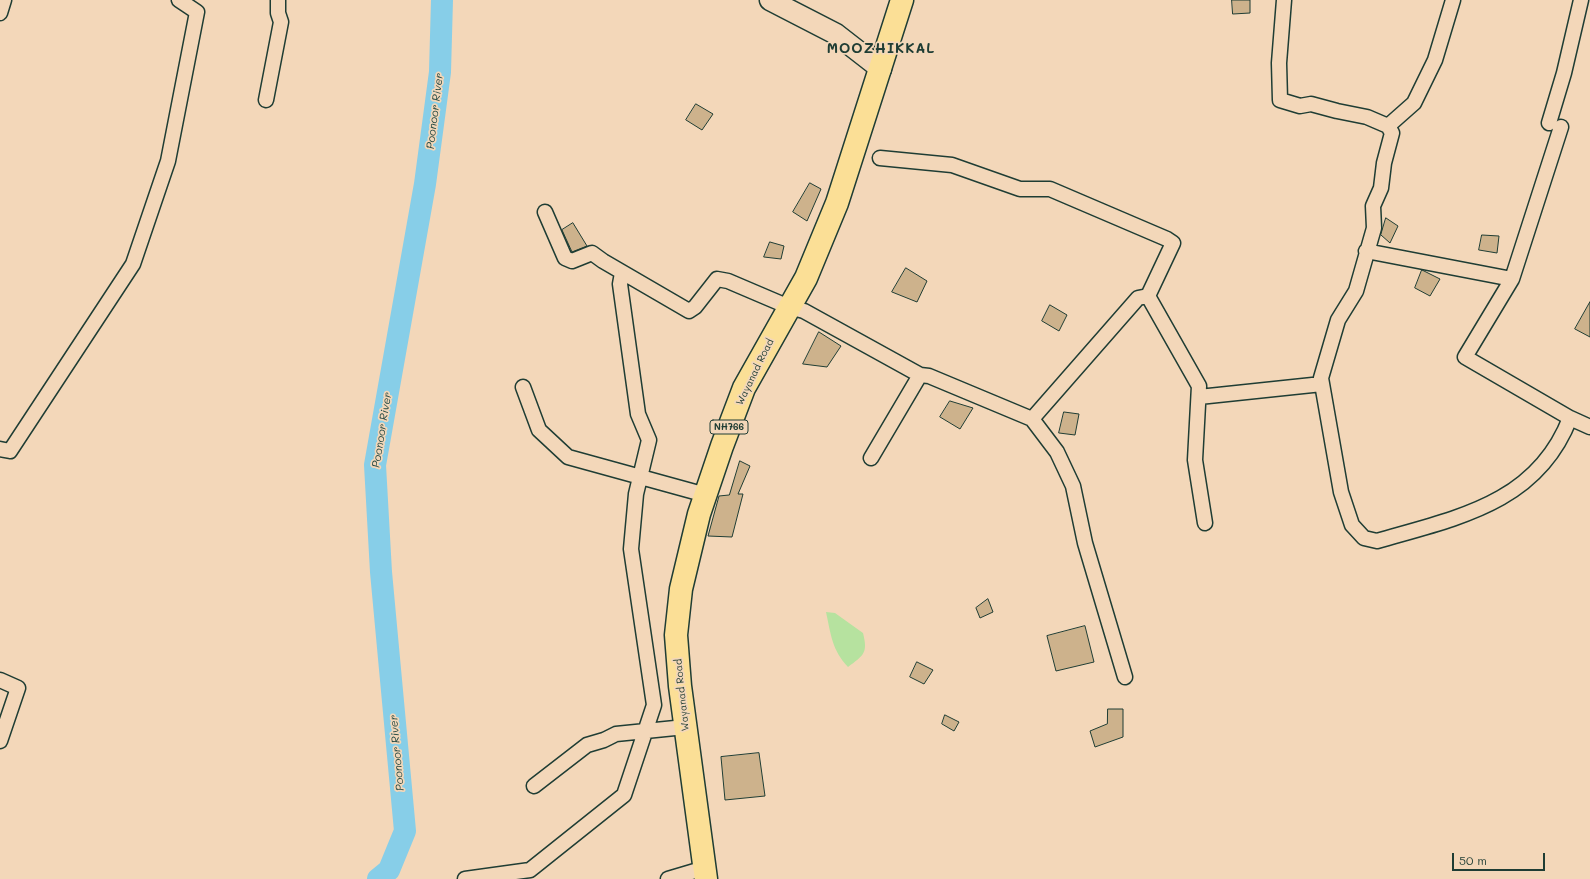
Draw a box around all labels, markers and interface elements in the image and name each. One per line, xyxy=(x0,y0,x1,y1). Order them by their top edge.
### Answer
district label: MOOZHIKKAL xyxy=(827,41,935,57)
water label: Poonoor River xyxy=(424,72,446,150)
street label: Wayanad Road xyxy=(734,337,776,407)
water label: Poonoor River xyxy=(369,391,395,469)
road number: NH766 xyxy=(710,420,748,434)
street label: Wayanad Road xyxy=(672,658,692,732)
water label: Poonoor River xyxy=(387,714,407,792)
scale bar xyxy=(1454,845,1547,871)
text: 50 m xyxy=(1459,852,1487,868)

